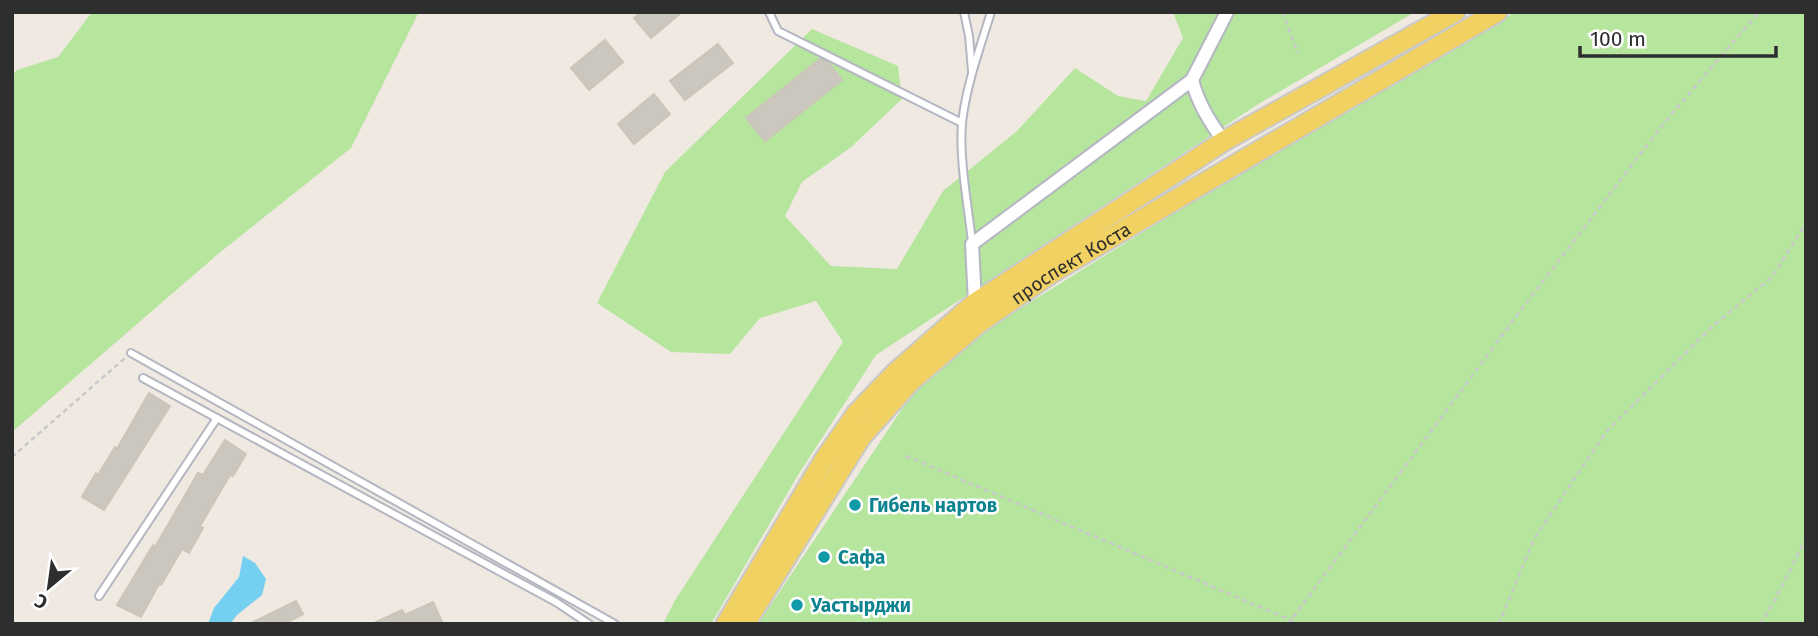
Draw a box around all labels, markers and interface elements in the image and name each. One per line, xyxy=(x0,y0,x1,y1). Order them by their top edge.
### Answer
scale bar xyxy=(1580,14,1776,58)
text: 100 m xyxy=(1590,26,1646,52)
street label: проспект Коста xyxy=(1006,217,1135,309)
place label: Гибель нартов xyxy=(869,494,997,517)
marker: Гибель нартов xyxy=(847,497,863,513)
place label: Сафа xyxy=(838,546,885,569)
marker: Сафа xyxy=(816,549,832,565)
north arrow xyxy=(14,552,84,622)
text: С xyxy=(31,589,51,614)
place label: Уастырджи xyxy=(810,594,911,617)
marker: Уастырджи xyxy=(789,597,805,613)

